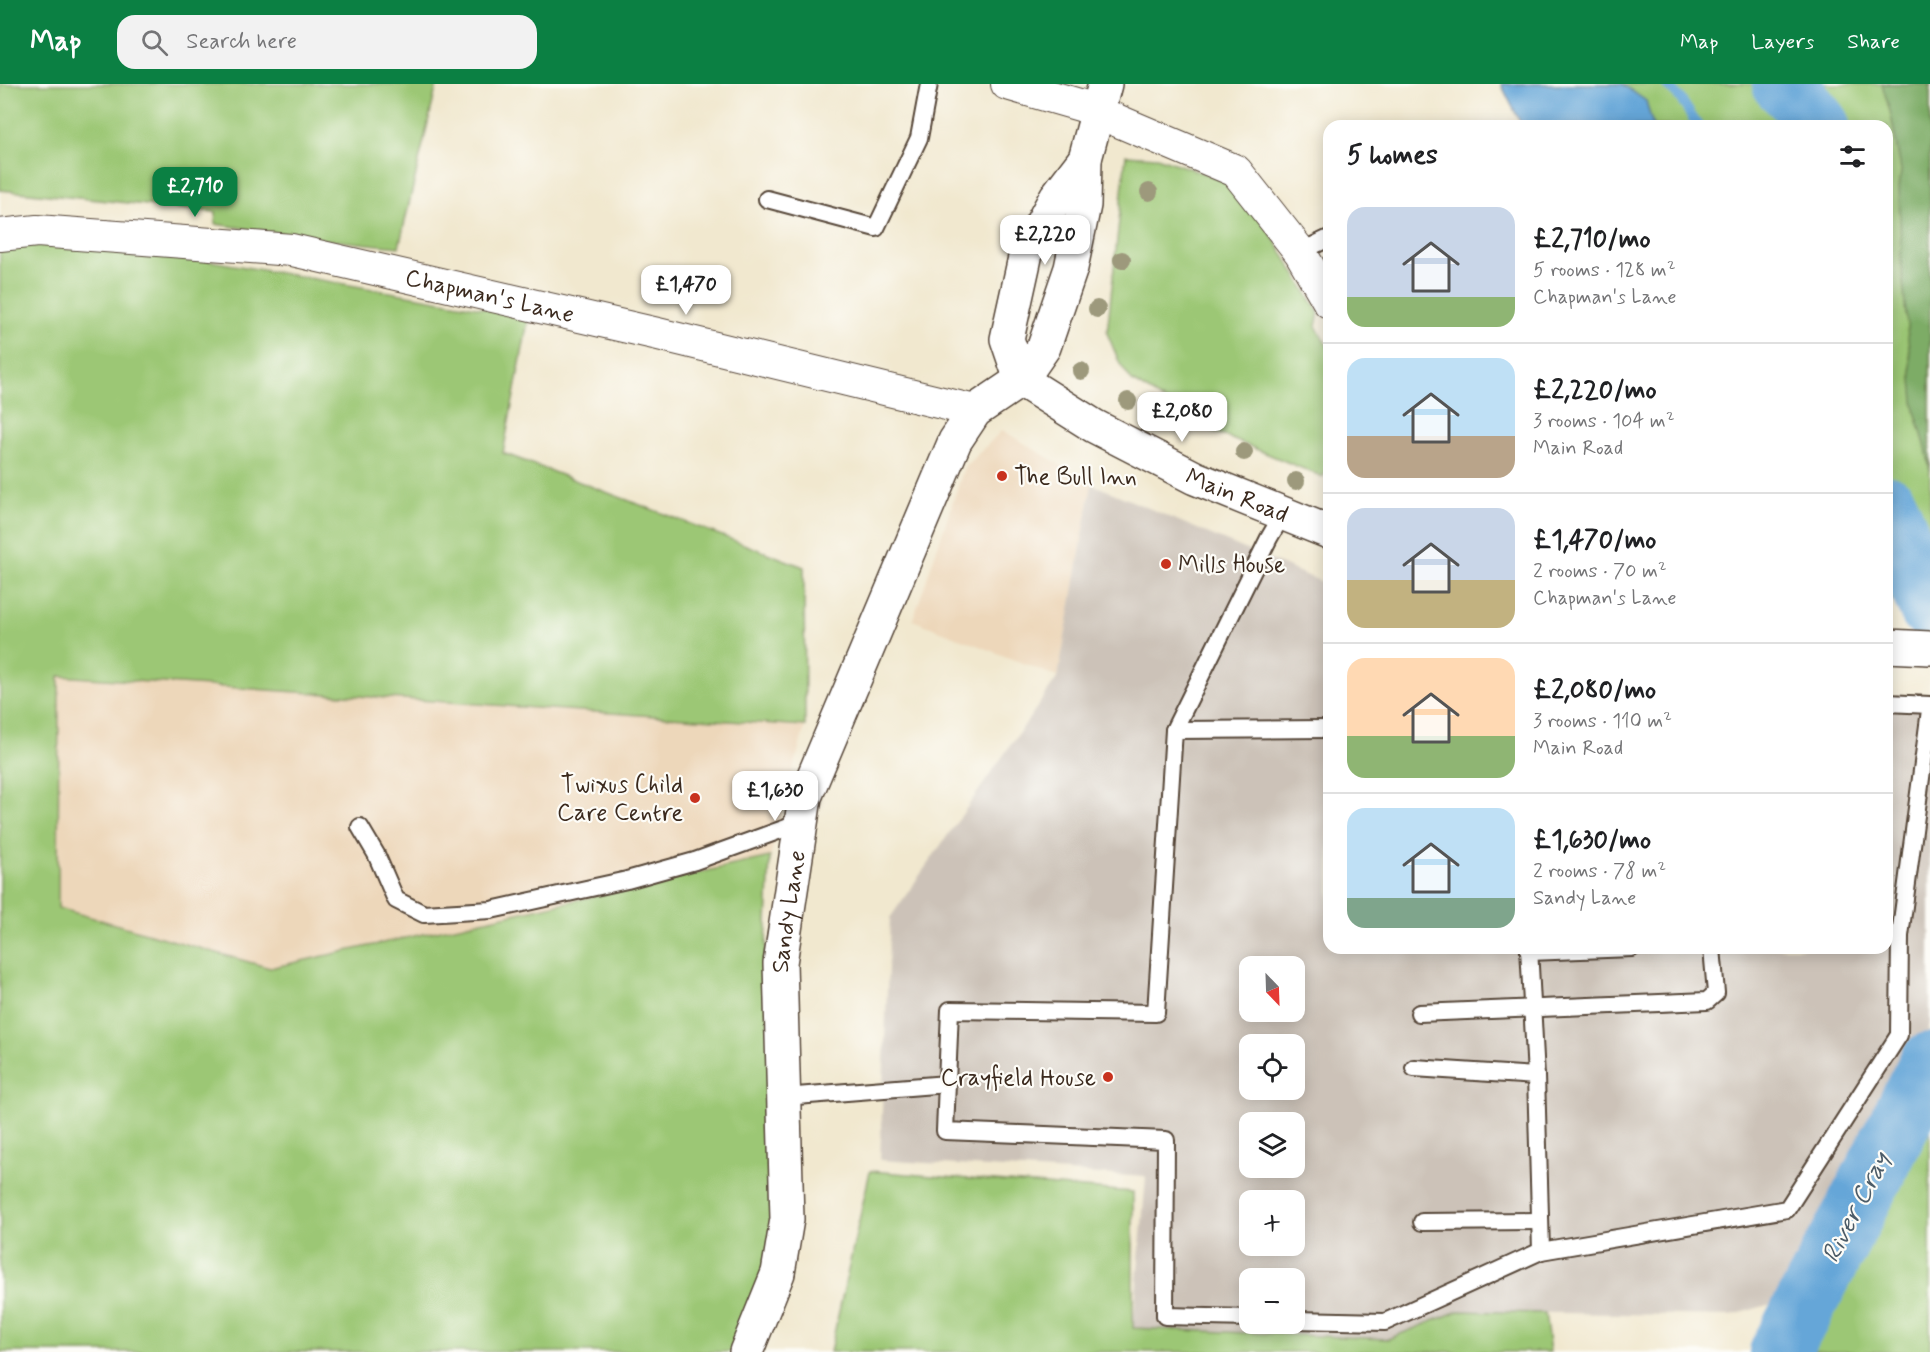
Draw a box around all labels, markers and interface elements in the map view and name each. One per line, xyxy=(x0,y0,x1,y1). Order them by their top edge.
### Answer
search box xyxy=(117,15,537,69)
text: Map xyxy=(30,24,81,61)
icon: search xyxy=(138,26,171,59)
text: Search here xyxy=(186,28,297,56)
text: Map xyxy=(1680,28,1718,56)
text: Layers xyxy=(1751,28,1814,56)
text: Share xyxy=(1847,28,1900,56)
text: 5 homes xyxy=(1347,139,1438,173)
icon: filters xyxy=(1836,140,1869,173)
pin: £2,710 xyxy=(146,167,244,218)
text: £2,710 xyxy=(166,173,224,200)
pin: £2,220 xyxy=(996,215,1094,266)
text: £2,220 xyxy=(1014,221,1076,248)
text: £2,710/mo xyxy=(1533,223,1651,257)
icon: home xyxy=(1395,231,1467,303)
text: 5 rooms · 128 m² xyxy=(1533,257,1676,284)
street label: Chapman's Lane xyxy=(402,262,577,331)
pin: £1,470 xyxy=(637,265,735,316)
text: £1,470 xyxy=(655,271,717,298)
text: Chapman's Lane xyxy=(1533,284,1677,311)
text: £2,220/mo xyxy=(1533,374,1657,408)
icon: home xyxy=(1395,382,1467,454)
pin: £2,080 xyxy=(1133,392,1231,443)
text: £2,080 xyxy=(1151,398,1213,425)
text: 3 rooms · 104 m² xyxy=(1533,408,1675,435)
text: Main Road xyxy=(1533,435,1623,462)
place label: The Bull Inn xyxy=(1014,462,1137,493)
street label: Main Road xyxy=(1181,462,1292,531)
marker: The Bull Inn xyxy=(995,469,1009,483)
text: £1,470/mo xyxy=(1533,524,1656,558)
icon: home xyxy=(1395,532,1467,604)
place label: Mills House xyxy=(1178,550,1285,581)
marker: Mills House xyxy=(1159,557,1173,571)
text: 2 rooms · 70 m² xyxy=(1533,558,1667,585)
text: Chapman's Lane xyxy=(1533,585,1677,612)
text: £2,080/mo xyxy=(1533,674,1656,708)
icon: home xyxy=(1395,682,1467,754)
text: 3 rooms · 110 m² xyxy=(1533,708,1672,735)
text: Main Road xyxy=(1533,735,1623,762)
place label: Twixus Child Care Centre xyxy=(557,770,683,829)
pin: £1,630 xyxy=(726,771,824,822)
text: £1,630 xyxy=(746,777,804,804)
marker: Twixus Child Care Centre xyxy=(688,791,702,805)
text: £1,630/mo xyxy=(1533,824,1651,858)
icon: home xyxy=(1395,832,1467,904)
street label: Sandy Lane xyxy=(766,848,814,973)
text: 2 rooms · 78 m² xyxy=(1533,858,1666,885)
text: Sandy Lane xyxy=(1533,885,1636,912)
north arrow xyxy=(1239,956,1305,1022)
map controls xyxy=(1239,956,1305,1334)
button: locate xyxy=(1239,1034,1305,1100)
place label: Crayfield House xyxy=(941,1063,1096,1094)
marker: Crayfield House xyxy=(1101,1070,1115,1084)
button: layers xyxy=(1239,1112,1305,1178)
water label: River Cray xyxy=(1815,1145,1900,1269)
button: + xyxy=(1239,1190,1305,1256)
button: − xyxy=(1239,1268,1305,1334)

